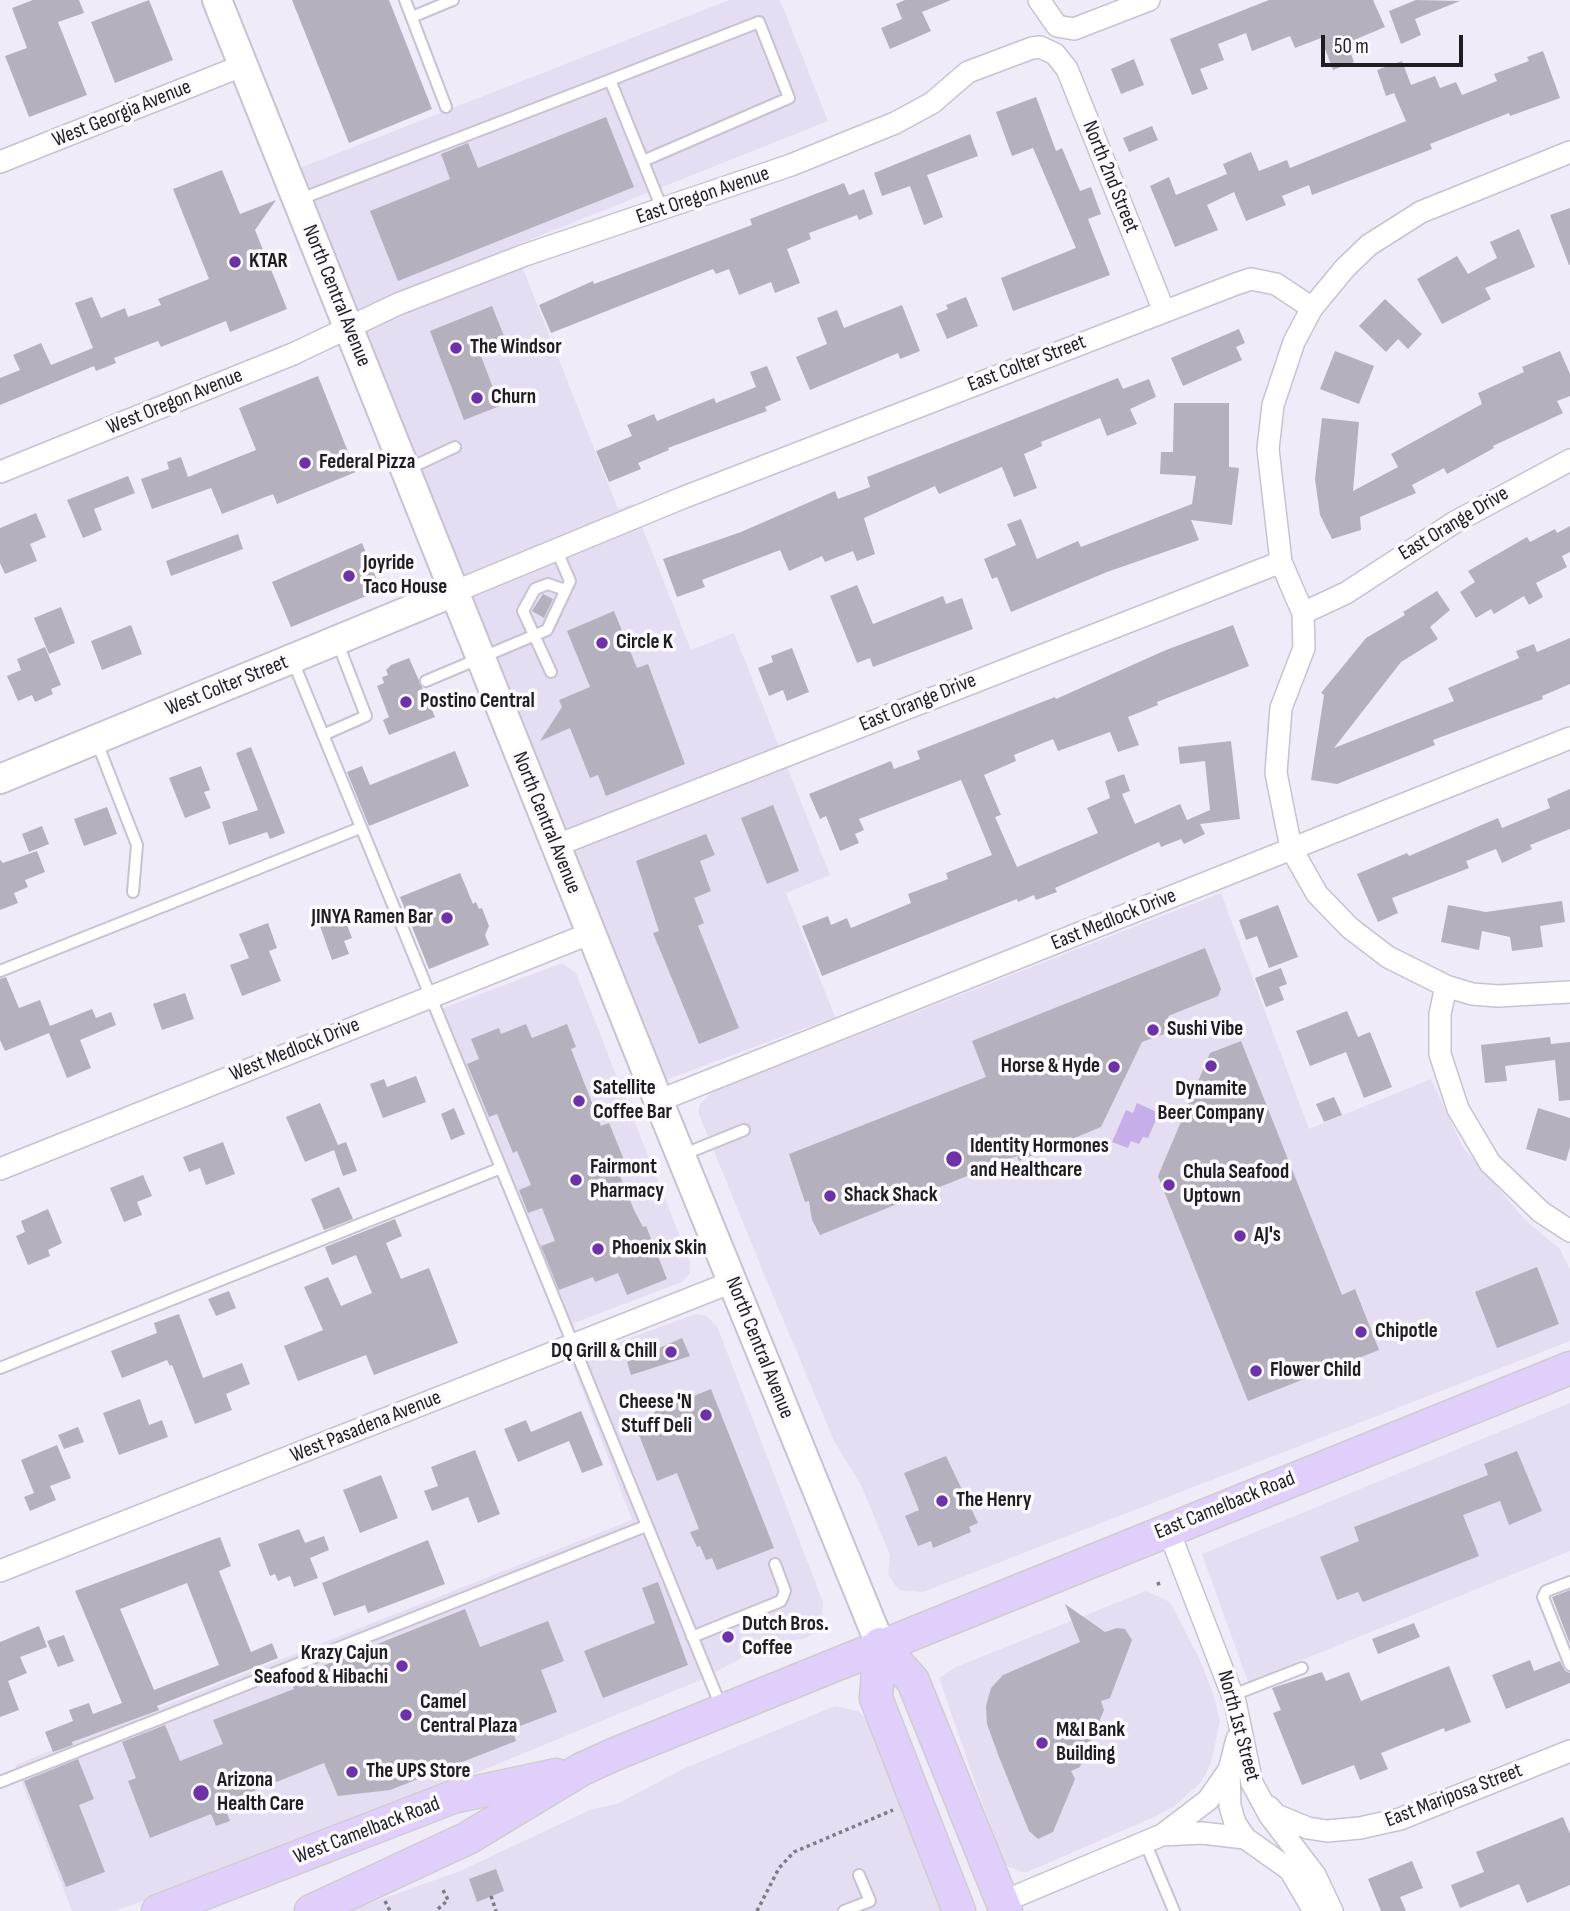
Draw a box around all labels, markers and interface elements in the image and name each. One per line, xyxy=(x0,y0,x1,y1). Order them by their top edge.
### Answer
scale bar xyxy=(1325,21,1467,65)
text: 50 m xyxy=(1334,34,1369,59)
street label: West Georgia Avenue xyxy=(49,75,195,153)
street label: North 2nd Street xyxy=(1076,117,1144,237)
street label: East Oregon Avenue xyxy=(633,161,773,231)
street label: North Central Avenue xyxy=(296,221,376,371)
place label: KTAR xyxy=(249,249,288,275)
marker: KTAR xyxy=(227,254,243,270)
street label: East Colter Street xyxy=(964,330,1090,398)
place label: The Windsor xyxy=(470,335,562,361)
marker: The Windsor xyxy=(448,340,464,356)
street label: West Oregon Avenue xyxy=(103,363,247,441)
place label: Churn xyxy=(491,385,536,411)
marker: Churn xyxy=(469,390,485,406)
place label: Federal Pizza xyxy=(319,450,415,476)
marker: Federal Pizza xyxy=(297,455,313,471)
street label: East Orange Drive xyxy=(1395,481,1513,567)
place label: Joyride Taco House xyxy=(363,551,447,601)
marker: Joyride Taco House xyxy=(341,568,357,584)
place label: Circle K xyxy=(616,630,673,656)
marker: Circle K xyxy=(594,635,610,651)
street label: West Colter Street xyxy=(162,650,292,722)
street label: East Orange Drive xyxy=(856,668,980,738)
place label: Postino Central xyxy=(420,689,535,715)
marker: Postino Central xyxy=(398,694,414,710)
street label: North Central Avenue xyxy=(506,748,586,898)
street label: East Medlock Drive xyxy=(1048,884,1180,956)
place label: JINYA Ramen Bar xyxy=(311,905,433,931)
marker: JINYA Ramen Bar xyxy=(439,910,455,926)
street label: West Medlock Drive xyxy=(226,1013,364,1087)
place label: Sushi Vibe xyxy=(1167,1017,1243,1043)
marker: Sushi Vibe xyxy=(1145,1022,1161,1038)
place label: Horse & Hyde xyxy=(1001,1054,1100,1080)
marker: Dynamite Beer Company xyxy=(1203,1058,1219,1074)
marker: Horse & Hyde xyxy=(1106,1059,1122,1075)
place label: Satellite Coffee Bar xyxy=(593,1076,672,1126)
place label: Dynamite Beer Company xyxy=(1157,1077,1265,1127)
marker: Satellite Coffee Bar xyxy=(571,1093,587,1109)
place label: Identity Hormones and Healthcare xyxy=(970,1134,1109,1184)
marker: Identity Hormones and Healthcare xyxy=(944,1149,964,1169)
place label: Fairmont Pharmacy xyxy=(590,1155,664,1205)
place label: Chula Seafood Uptown xyxy=(1183,1160,1289,1210)
marker: Fairmont Pharmacy xyxy=(568,1172,584,1188)
marker: Chula Seafood Uptown xyxy=(1161,1177,1177,1193)
place label: Shack Shack xyxy=(844,1183,938,1209)
marker: Shack Shack xyxy=(822,1188,838,1204)
place label: AJ's xyxy=(1254,1223,1281,1249)
marker: AJ's xyxy=(1232,1228,1248,1244)
place label: Phoenix Skin xyxy=(612,1236,707,1262)
marker: Phoenix Skin xyxy=(590,1241,606,1257)
street label: North Central Avenue xyxy=(719,1273,799,1423)
place label: Chipotle xyxy=(1375,1319,1438,1345)
marker: Chipotle xyxy=(1353,1324,1369,1340)
place label: DQ Grill & Chill xyxy=(551,1339,657,1365)
marker: DQ Grill & Chill xyxy=(663,1344,679,1360)
place label: Flower Child xyxy=(1270,1358,1361,1384)
marker: Flower Child xyxy=(1248,1363,1264,1379)
street label: West Pasadena Avenue xyxy=(287,1385,445,1469)
place label: Cheese 'N Stuff Deli xyxy=(619,1390,692,1440)
marker: Cheese 'N Stuff Deli xyxy=(698,1407,714,1423)
street label: East Camelback Road xyxy=(1151,1466,1299,1546)
place label: The Henry xyxy=(956,1488,1032,1514)
marker: The Henry xyxy=(934,1493,950,1509)
place label: Dutch Bros. Coffee xyxy=(742,1612,829,1662)
marker: Dutch Bros. Coffee xyxy=(720,1629,736,1645)
place label: Krazy Cajun Seafood & Hibachi xyxy=(254,1641,388,1691)
marker: Krazy Cajun Seafood & Hibachi xyxy=(394,1658,410,1674)
street label: North 1st Street xyxy=(1211,1668,1265,1784)
place label: Camel Central Plaza xyxy=(420,1690,517,1740)
marker: Camel Central Plaza xyxy=(398,1707,414,1723)
place label: M&I Bank Building xyxy=(1056,1718,1125,1768)
marker: M&I Bank Building xyxy=(1034,1735,1050,1751)
street label: East Mariposa Street xyxy=(1382,1758,1526,1834)
place label: The UPS Store xyxy=(366,1759,471,1785)
marker: The UPS Store xyxy=(344,1764,360,1780)
place label: Arizona Health Care xyxy=(217,1768,304,1818)
marker: Arizona Health Care xyxy=(191,1783,211,1803)
street label: West Camelback Road xyxy=(290,1792,444,1870)

